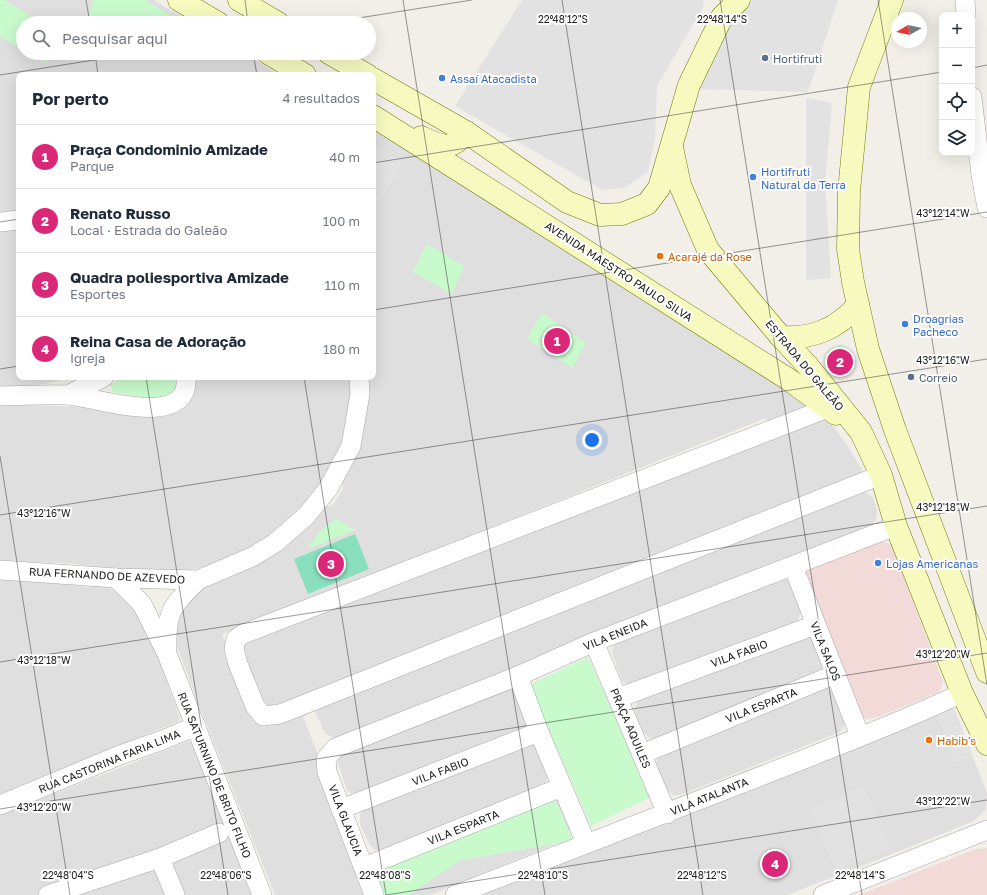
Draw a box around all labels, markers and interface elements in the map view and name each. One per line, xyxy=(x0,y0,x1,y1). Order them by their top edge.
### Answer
north arrow xyxy=(891,12,927,48)
map controls xyxy=(939,12,975,156)
button: + xyxy=(939,12,975,48)
text: 22°48'12"S xyxy=(538,13,588,25)
text: 22°48'14"S xyxy=(697,13,747,25)
search box xyxy=(16,16,376,60)
icon: search xyxy=(30,27,52,49)
text: Pesquisar aqui xyxy=(62,29,167,47)
button: − xyxy=(939,48,975,84)
place label: Hortifruti xyxy=(773,52,822,65)
marker: Hortifruti xyxy=(760,53,770,63)
place label: Assaí Atacadista xyxy=(450,72,537,85)
marker: Assaí Atacadista xyxy=(437,73,447,83)
button: locate xyxy=(939,84,975,120)
text: Por perto xyxy=(32,88,109,109)
text: 4 resultados xyxy=(282,90,360,106)
button: layers xyxy=(939,120,975,156)
text: Praça Condominio Amizade xyxy=(70,140,268,158)
text: 1 xyxy=(42,149,48,165)
text: 40 m xyxy=(329,149,360,165)
text: Parque xyxy=(70,158,114,174)
place label: Hortifruti Natural da Terra xyxy=(761,165,846,191)
marker: Hortifruti Natural da Terra xyxy=(748,172,758,182)
text: Renato Russo xyxy=(70,204,171,222)
text: 43°12'14"W xyxy=(916,207,970,219)
text: 2 xyxy=(41,213,49,229)
text: 100 m xyxy=(323,213,360,229)
street label: AVENIDA MAESTRO PAULO SILVA xyxy=(543,218,696,324)
text: Local · Estrada do Galeão xyxy=(70,222,227,238)
place label: Acarajé da Rose xyxy=(668,250,752,263)
marker: Acarajé da Rose xyxy=(655,251,665,261)
text: Quadra poliesportiva Amizade xyxy=(70,268,289,286)
text: 3 xyxy=(41,277,49,293)
text: 110 m xyxy=(325,277,360,293)
text: Esportes xyxy=(70,286,126,302)
place label: Droagrias Pacheco xyxy=(913,312,964,338)
street label: ESTRADA DO GALEÃO xyxy=(763,317,847,413)
marker: Droagrias Pacheco xyxy=(900,319,910,329)
pin: 1 xyxy=(544,326,570,356)
text: Reina Casa de Adoração xyxy=(70,332,246,350)
text: 4 xyxy=(41,341,49,357)
text: 180 m xyxy=(323,341,360,357)
pin: 2 xyxy=(827,347,853,377)
text: Igreja xyxy=(70,350,105,366)
text: 43°12'16"W xyxy=(916,354,970,366)
place label: Correio xyxy=(919,371,958,384)
marker: Correio xyxy=(906,372,916,382)
your location xyxy=(582,430,602,450)
text: 43°12'18"W xyxy=(916,501,970,513)
text: 43°12'16"W xyxy=(17,507,71,519)
pin: 3 xyxy=(318,549,344,579)
place label: Lojas Americanas xyxy=(886,557,978,570)
marker: Lojas Americanas xyxy=(873,558,883,568)
street label: RUA FERNANDO DE AZEVEDO xyxy=(29,564,185,586)
street label: VILA ENEIDA xyxy=(581,615,649,653)
street label: VILA SALOS xyxy=(808,619,844,683)
street label: VILA FABIO xyxy=(709,637,769,669)
text: 43°12'20"W xyxy=(916,648,971,660)
text: 43°12'18"W xyxy=(17,654,71,666)
street label: VILA ESPARTA xyxy=(723,685,799,725)
street label: PRAÇA AQUILES xyxy=(608,686,654,770)
street label: RUA SATURNINO DE BRITO FILHO xyxy=(176,690,254,860)
street label: RUA CASTORINA FARIA LIMA xyxy=(36,726,182,795)
place label: Habib's xyxy=(937,734,976,747)
marker: Habib's xyxy=(924,735,934,745)
street label: VILA FABIO xyxy=(410,754,470,788)
street label: VILA ATALANTA xyxy=(668,774,750,818)
street label: VILA GLAUCIA xyxy=(326,783,366,858)
text: 43°12'22"W xyxy=(916,795,970,807)
text: 43°12'20"W xyxy=(17,801,72,813)
street label: VILA ESPARTA xyxy=(425,807,501,847)
pin: 4 xyxy=(762,849,788,879)
text: 22°48'04"S xyxy=(42,869,94,881)
text: 22°48'06"S xyxy=(200,869,252,881)
text: 22°48'08"S xyxy=(359,869,411,881)
text: 22°48'10"S xyxy=(518,869,568,881)
text: 22°48'12"S xyxy=(677,869,727,881)
text: 22°48'14"S xyxy=(835,869,885,881)

